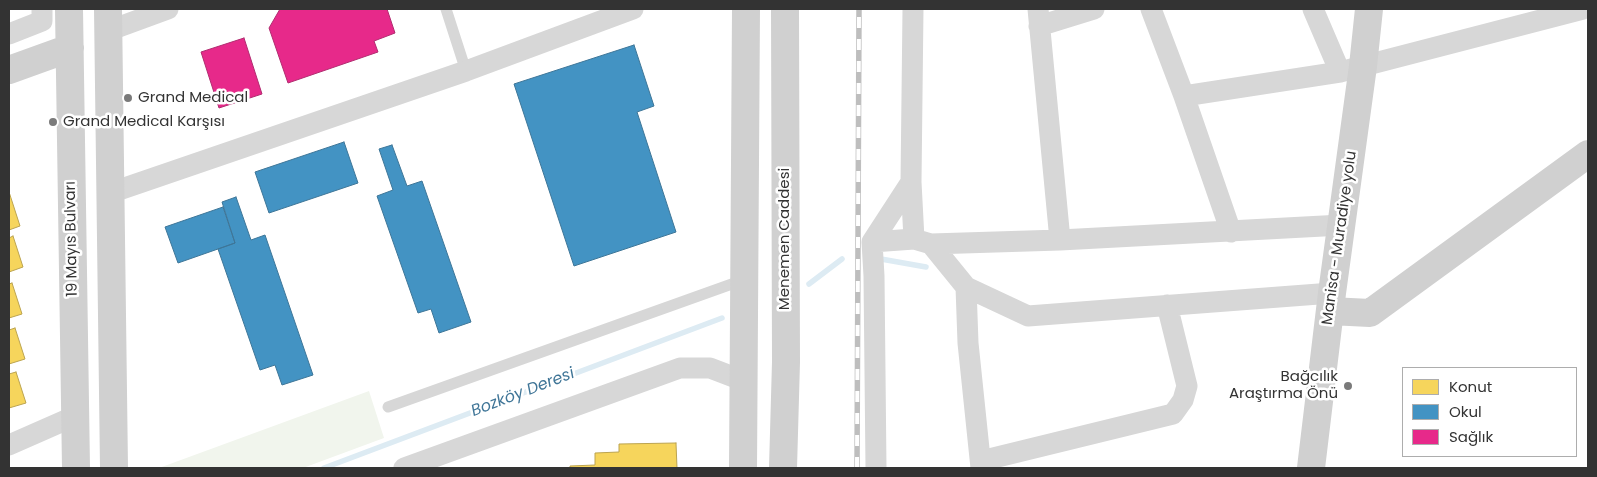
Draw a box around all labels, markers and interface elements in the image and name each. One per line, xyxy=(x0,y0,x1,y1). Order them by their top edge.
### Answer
place label: Grand Medical xyxy=(138,89,248,107)
marker: Grand Medical xyxy=(122,92,134,104)
place label: Grand Medical Karşısı xyxy=(63,113,225,131)
marker: Grand Medical Karşısı xyxy=(47,116,59,128)
street label: Manisa - Muradiye yolu xyxy=(1319,150,1361,326)
street label: Menemen Caddesi xyxy=(776,168,794,310)
street label: 19 Mayıs Bulvarı xyxy=(62,181,82,297)
water label: Bozköy Deresi xyxy=(469,365,577,421)
legend xyxy=(1402,367,1577,457)
place label: Bağcılık Araştırma Önü xyxy=(1229,368,1338,403)
text: Konut xyxy=(1449,376,1492,397)
marker: Bağcılık Araştırma Önü xyxy=(1342,380,1354,392)
text: Okul xyxy=(1449,401,1482,422)
text: Sağlık xyxy=(1449,426,1493,447)

